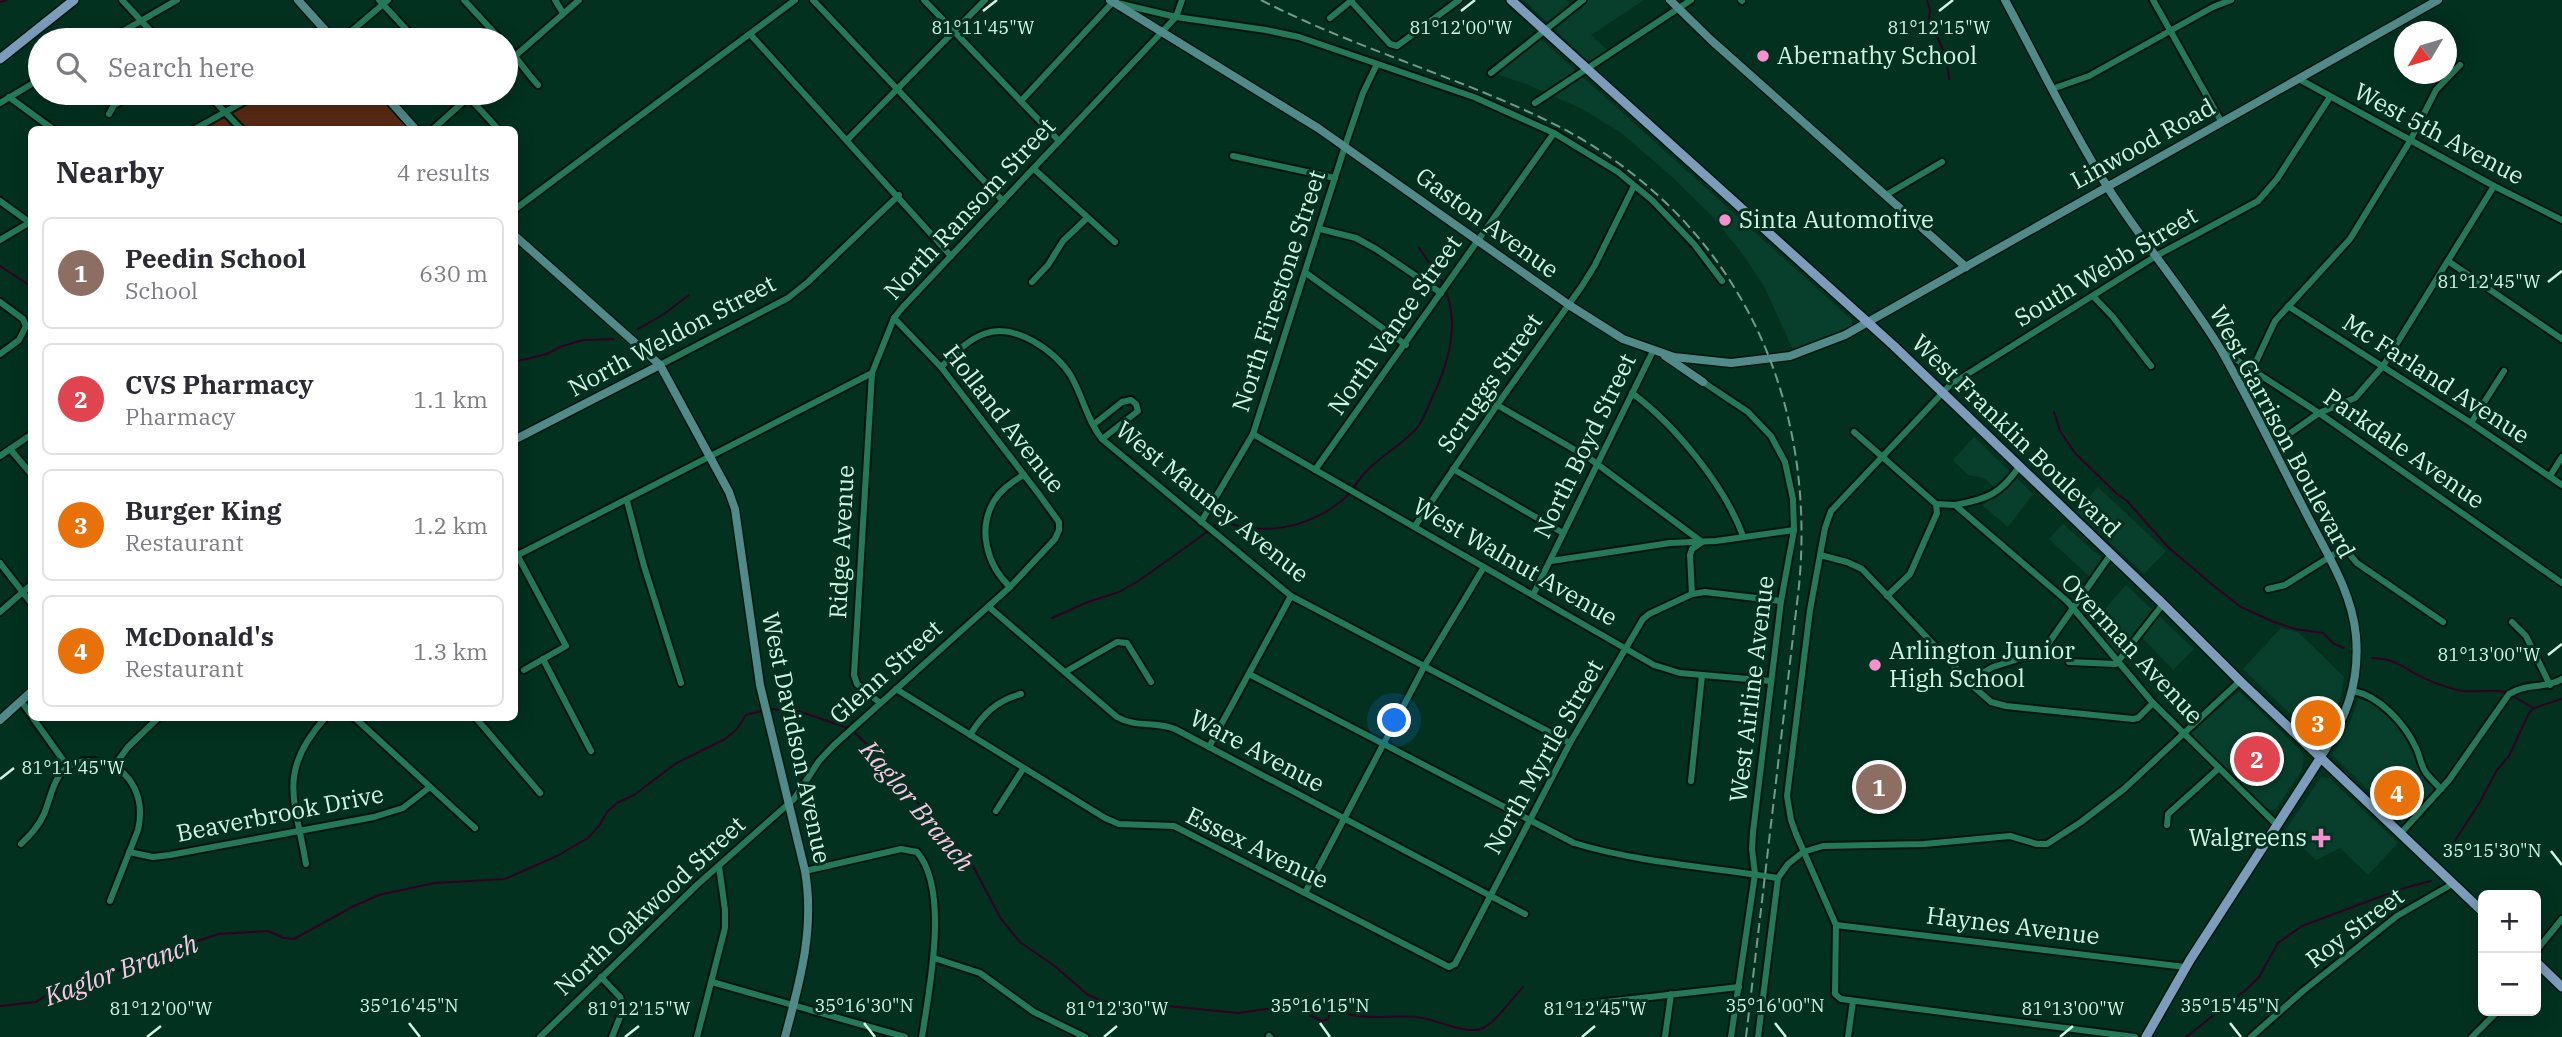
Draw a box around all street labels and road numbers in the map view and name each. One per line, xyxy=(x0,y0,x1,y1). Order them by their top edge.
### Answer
street label: West 5th Avenue xyxy=(2349,75,2530,191)
street label: Linwood Road xyxy=(2065,90,2220,196)
street label: North Ransom Street xyxy=(877,111,1062,306)
street label: Gaston Avenue xyxy=(1410,159,1566,285)
street label: North Firestone Street xyxy=(1224,166,1332,416)
street label: South Webb Street xyxy=(2008,199,2203,333)
street label: North Vance Street xyxy=(1320,228,1468,421)
street label: North Weldon Street xyxy=(562,267,781,403)
street label: West Garrison Boulevard xyxy=(2203,300,2363,563)
street label: Scruggs Street xyxy=(1429,306,1549,458)
street label: Mc Farland Avenue xyxy=(2337,306,2536,451)
street label: West Franklin Boulevard xyxy=(1905,327,2128,544)
street label: Holland Avenue xyxy=(937,338,1073,499)
street label: North Boyd Street xyxy=(1526,348,1643,543)
street label: Parkdale Avenue xyxy=(2318,381,2491,516)
street label: West Mauney Avenue xyxy=(1109,413,1316,589)
street label: Ridge Avenue xyxy=(821,464,861,620)
street label: West Walnut Avenue xyxy=(1407,489,1624,633)
street label: Overman Avenue xyxy=(2055,566,2211,730)
street label: West Airline Avenue xyxy=(1721,574,1781,804)
street label: West Davidson Avenue xyxy=(755,609,839,866)
street label: Glenn Street xyxy=(822,612,948,730)
street label: North Myrtle Street xyxy=(1476,653,1610,860)
street label: Ware Avenue xyxy=(1184,701,1330,799)
street label: Beaverbrook Drive xyxy=(173,777,386,849)
street label: Essex Avenue xyxy=(1181,799,1334,895)
street label: North Oakwood Street xyxy=(547,808,752,1002)
street label: Roy Street xyxy=(2299,880,2410,975)
street label: Haynes Avenue xyxy=(1925,898,2102,952)

